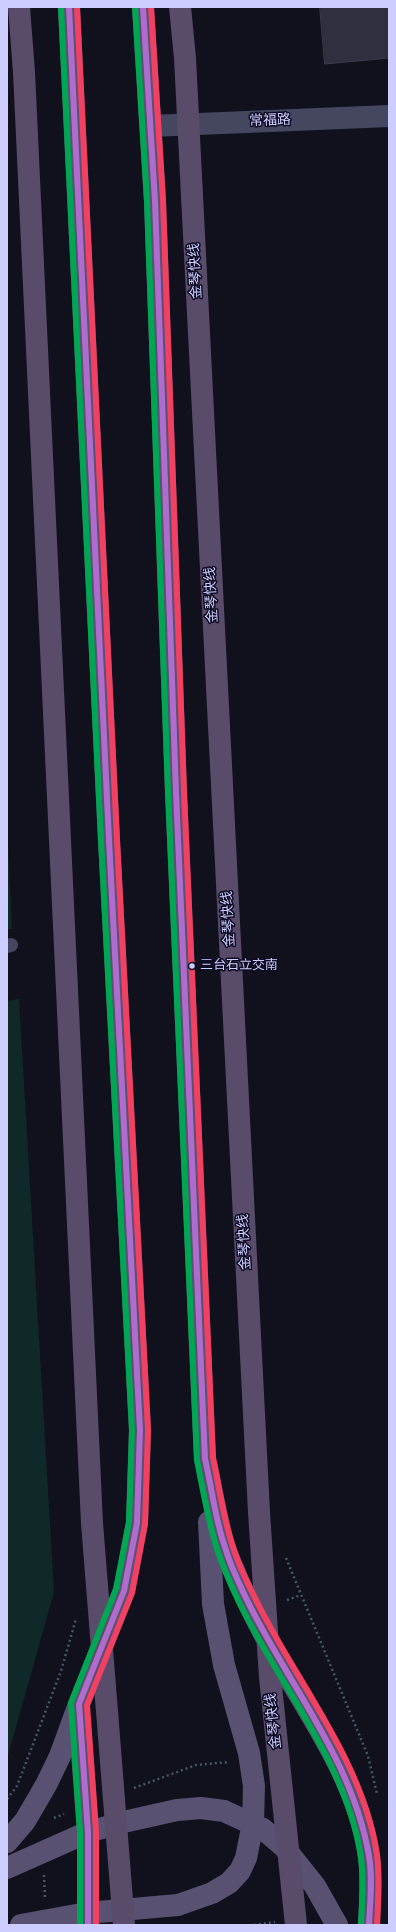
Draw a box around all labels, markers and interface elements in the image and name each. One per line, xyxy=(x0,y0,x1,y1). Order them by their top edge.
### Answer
street label: 常福路 xyxy=(249,112,291,130)
street label: 金琴快线 xyxy=(186,243,206,299)
street label: 金琴快线 xyxy=(202,567,222,623)
street label: 金琴快线 xyxy=(219,891,239,947)
place label: 三台石立交南 xyxy=(200,958,278,974)
marker: 三台石立交南 xyxy=(187,961,197,971)
street label: 金琴快线 xyxy=(235,1214,255,1270)
street label: 金琴快线 xyxy=(263,1692,285,1750)

